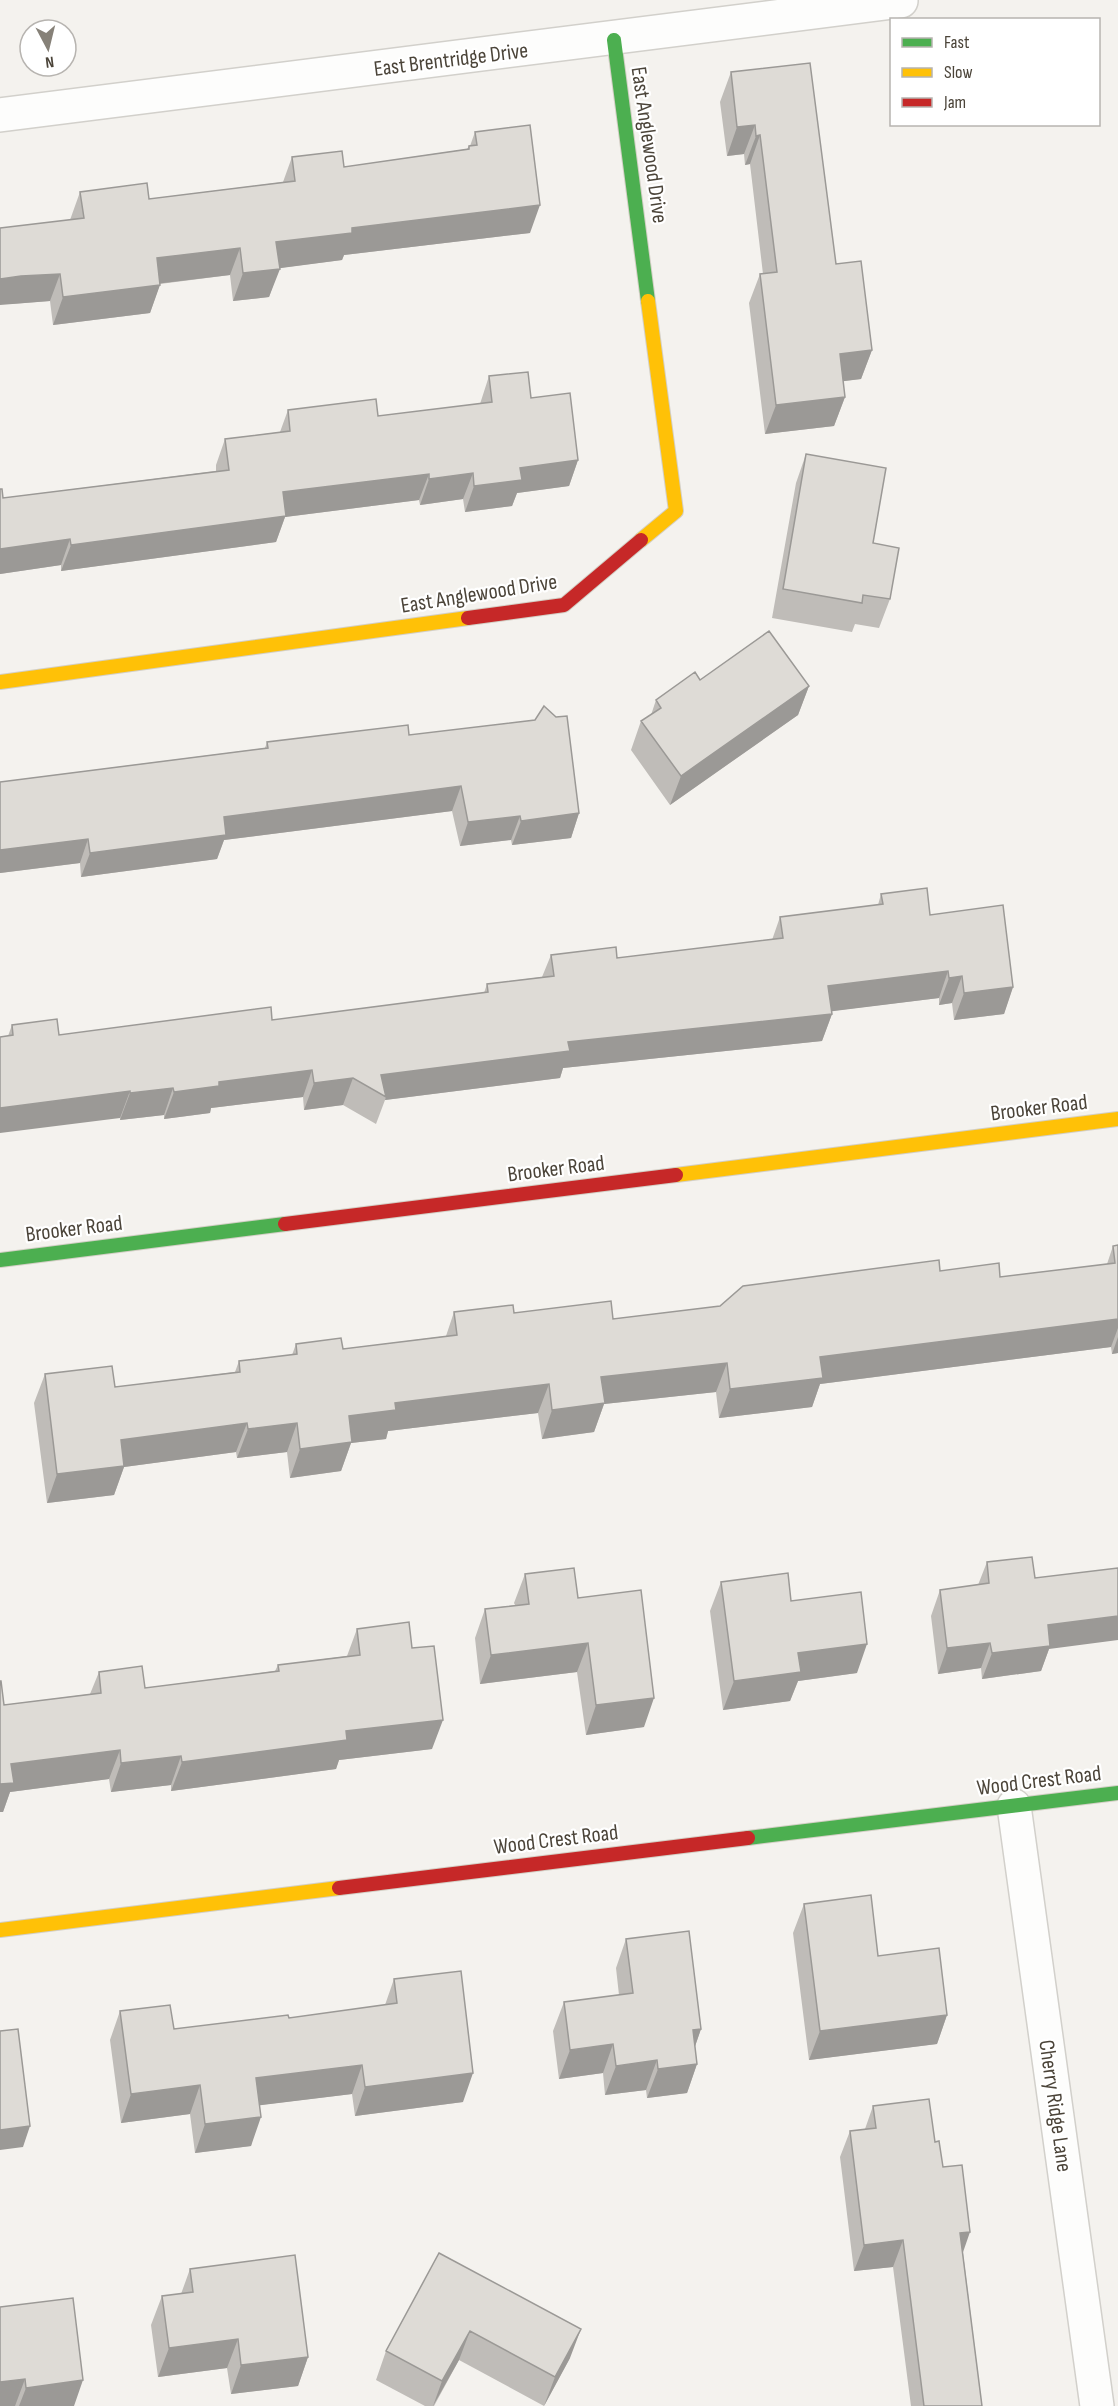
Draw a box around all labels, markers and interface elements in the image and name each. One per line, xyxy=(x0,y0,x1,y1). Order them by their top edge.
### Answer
north arrow xyxy=(18,18,78,78)
legend xyxy=(890,18,1100,126)
text: Fast xyxy=(944,32,970,53)
street label: East Brentridge Drive xyxy=(372,37,530,83)
text: N xyxy=(44,51,55,71)
text: Slow xyxy=(944,62,973,83)
street label: East Anglewood Drive xyxy=(625,65,673,225)
text: Jam xyxy=(943,92,966,113)
street label: East Anglewood Drive xyxy=(399,568,559,620)
street label: Brooker Road xyxy=(989,1089,1089,1127)
street label: Brooker Road xyxy=(506,1150,606,1188)
street label: Brooker Road xyxy=(24,1210,124,1248)
street label: Wood Crest Road xyxy=(975,1760,1103,1802)
street label: Wood Crest Road xyxy=(492,1819,620,1861)
street label: Cherry Ridge Lane xyxy=(1032,2038,1078,2174)

